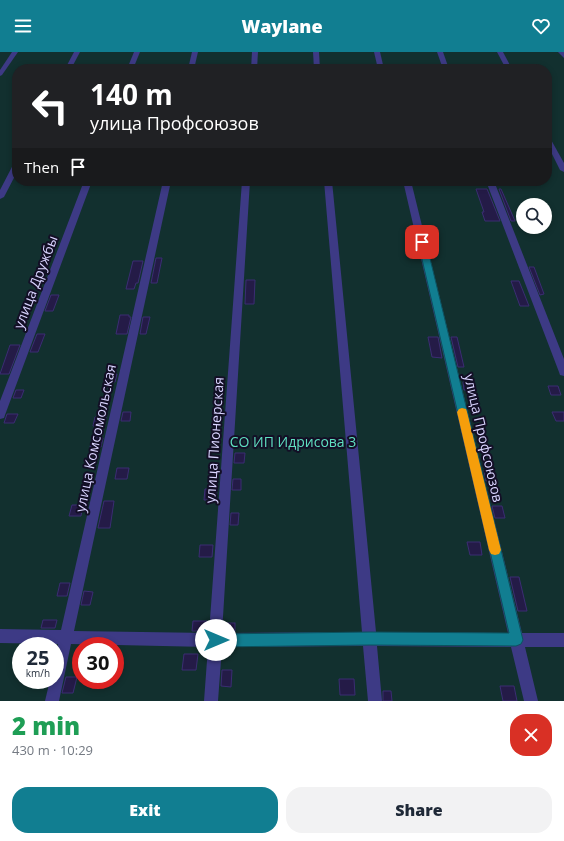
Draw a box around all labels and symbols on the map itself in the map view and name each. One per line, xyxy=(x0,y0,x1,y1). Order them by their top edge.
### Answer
pin xyxy=(405,225,439,259)
street label: улица Дружбы xyxy=(8,233,62,331)
street label: улица Комсомольская xyxy=(70,362,120,514)
street label: улица Профсоюзов xyxy=(460,372,508,504)
street label: улица Пионерская xyxy=(200,376,228,504)
park label: СО ИП Идрисова 3 xyxy=(230,432,356,451)
position arrow xyxy=(195,619,237,661)
speed limit sign: 30 xyxy=(72,637,124,689)

